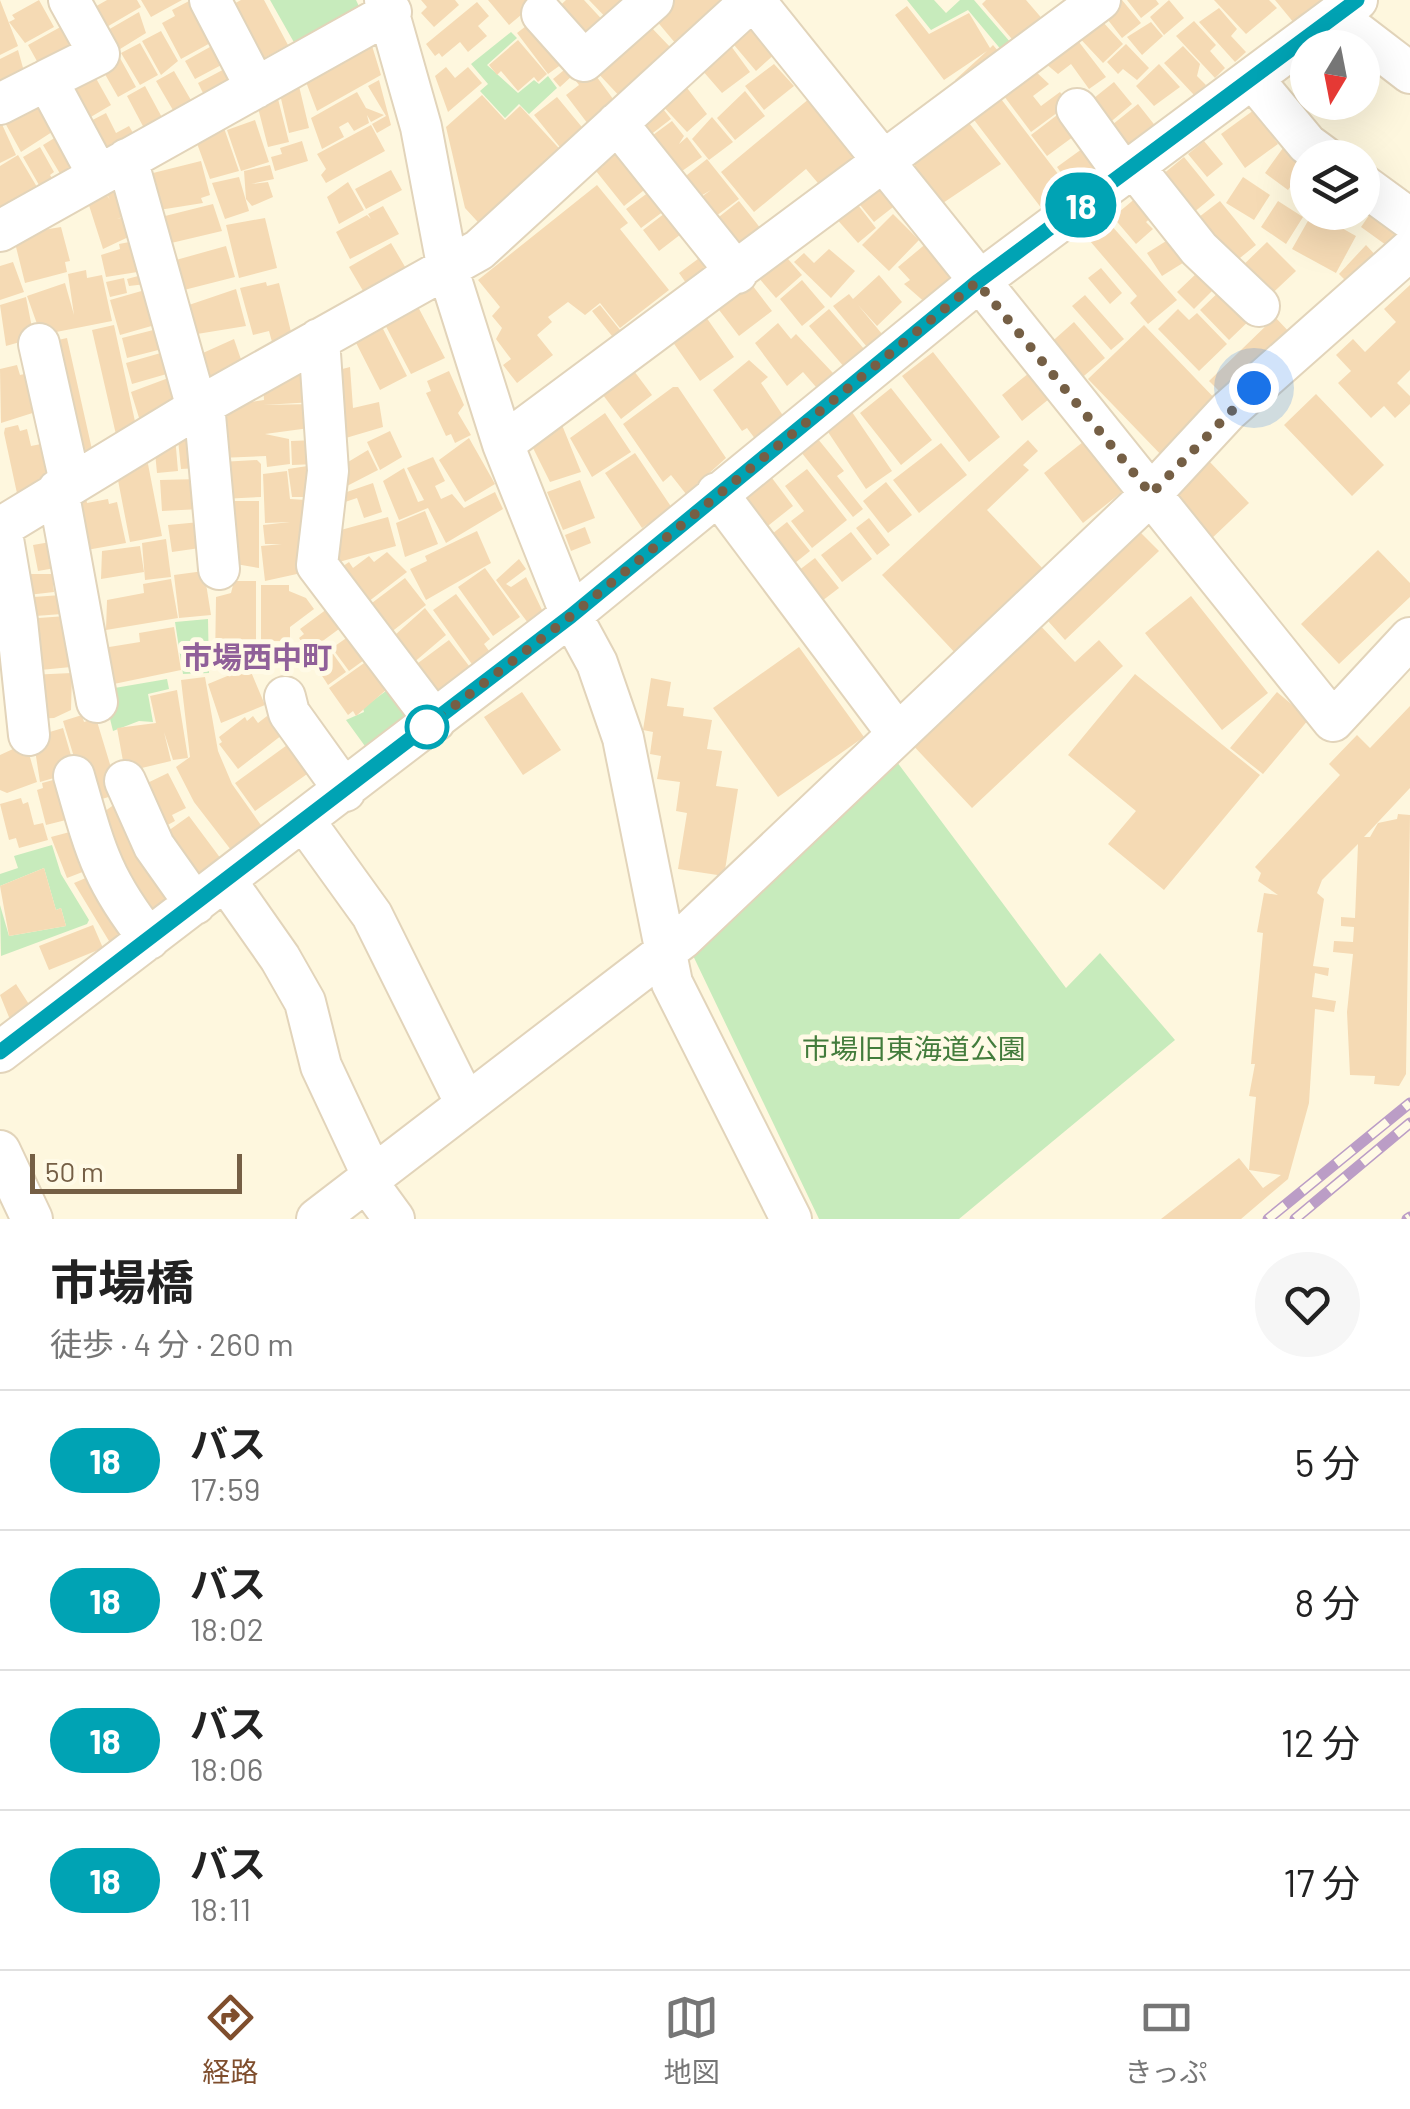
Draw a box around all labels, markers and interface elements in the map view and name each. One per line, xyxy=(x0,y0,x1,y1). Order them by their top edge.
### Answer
north arrow xyxy=(1290,30,1380,120)
map controls xyxy=(1290,30,1380,230)
button: layers xyxy=(1290,140,1380,230)
line badge: 18 xyxy=(1036,172,1126,238)
text: 18 xyxy=(1065,184,1097,226)
your location xyxy=(1229,363,1279,413)
district label: 市場西中町 xyxy=(182,638,332,674)
unlabelled marker xyxy=(406,706,448,748)
park label: 市場旧東海道公園 xyxy=(802,1031,1026,1065)
scale bar xyxy=(30,1149,242,1194)
text: 50 m xyxy=(45,1154,104,1188)
text: 市場橋 xyxy=(50,1252,194,1310)
button: heart xyxy=(1255,1252,1360,1357)
text: 徒歩 · 4 分 · 260 m xyxy=(50,1324,294,1362)
text: バス xyxy=(190,1420,266,1466)
text: 18 xyxy=(89,1439,121,1481)
text: 5 分 xyxy=(1295,1439,1360,1485)
text: 17:59 xyxy=(190,1469,260,1507)
text: バス xyxy=(190,1560,266,1606)
text: 18 xyxy=(89,1579,121,1621)
text: 8 分 xyxy=(1295,1579,1360,1625)
text: 18:02 xyxy=(190,1609,264,1647)
text: バス xyxy=(190,1700,266,1746)
text: 18 xyxy=(89,1719,121,1761)
text: 12 分 xyxy=(1281,1719,1360,1765)
text: 18:06 xyxy=(190,1749,263,1787)
text: バス xyxy=(190,1840,266,1886)
text: 18 xyxy=(89,1859,121,1901)
text: 17 分 xyxy=(1283,1859,1360,1905)
text: 18:11 xyxy=(190,1889,251,1927)
tab: 経路 xyxy=(203,1990,259,2090)
tab: 地図 xyxy=(664,1990,720,2090)
tab: きっぷ xyxy=(1125,1990,1207,2090)

